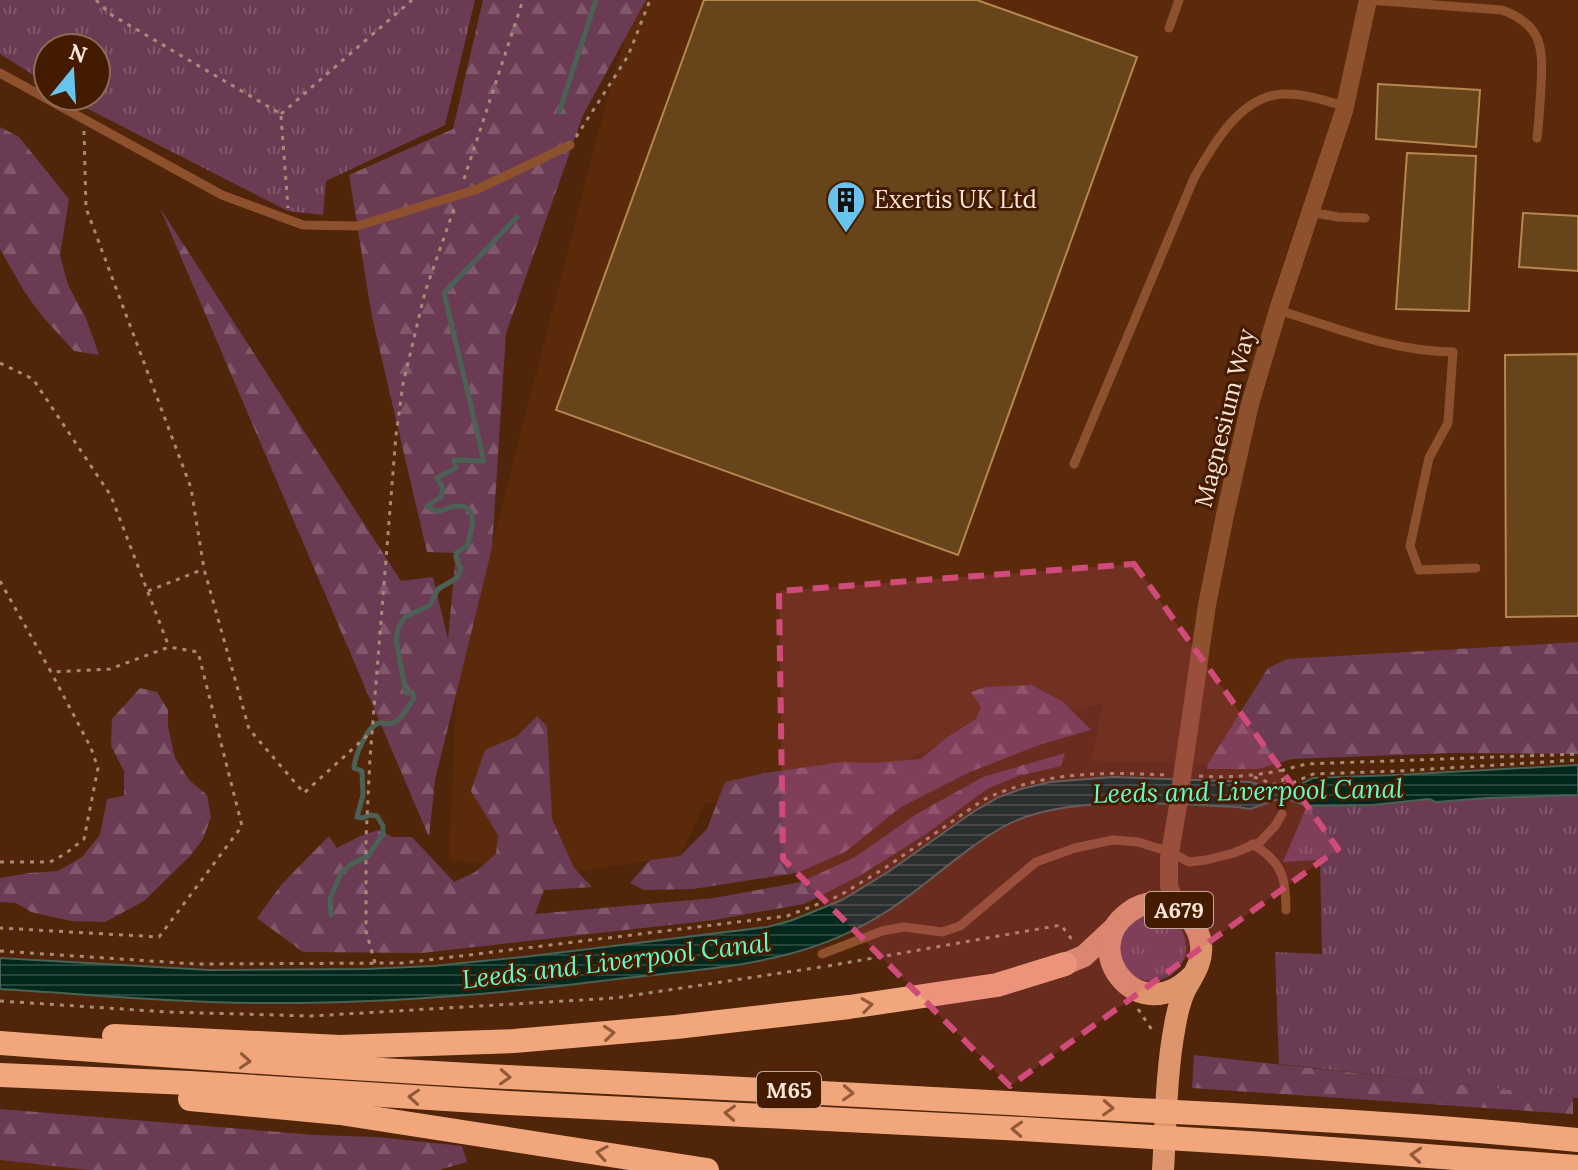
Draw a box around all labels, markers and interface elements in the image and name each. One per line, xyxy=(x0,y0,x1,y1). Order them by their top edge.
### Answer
north arrow xyxy=(32,32,112,112)
text: N xyxy=(66,37,91,69)
building icon: Exertis UK Ltd xyxy=(825,179,867,234)
place label: Exertis UK Ltd xyxy=(874,184,1037,215)
street label: Magnesium Way xyxy=(1187,325,1262,510)
water label: Leeds and Liverpool Canal xyxy=(1092,771,1404,810)
road number: A679 xyxy=(1145,892,1213,928)
water label: Leeds and Liverpool Canal xyxy=(460,925,773,996)
one-way arrow xyxy=(861,997,874,1014)
one-way arrow xyxy=(603,1025,616,1042)
one-way arrow xyxy=(239,1052,252,1069)
one-way arrow xyxy=(499,1068,512,1085)
road number: M65 xyxy=(757,1072,821,1108)
one-way arrow xyxy=(842,1085,855,1102)
one-way arrow xyxy=(407,1089,420,1106)
one-way arrow xyxy=(1102,1099,1115,1116)
one-way arrow xyxy=(723,1105,736,1122)
one-way arrow xyxy=(1010,1121,1023,1138)
one-way arrow xyxy=(595,1146,609,1163)
one-way arrow xyxy=(1409,1147,1422,1164)

